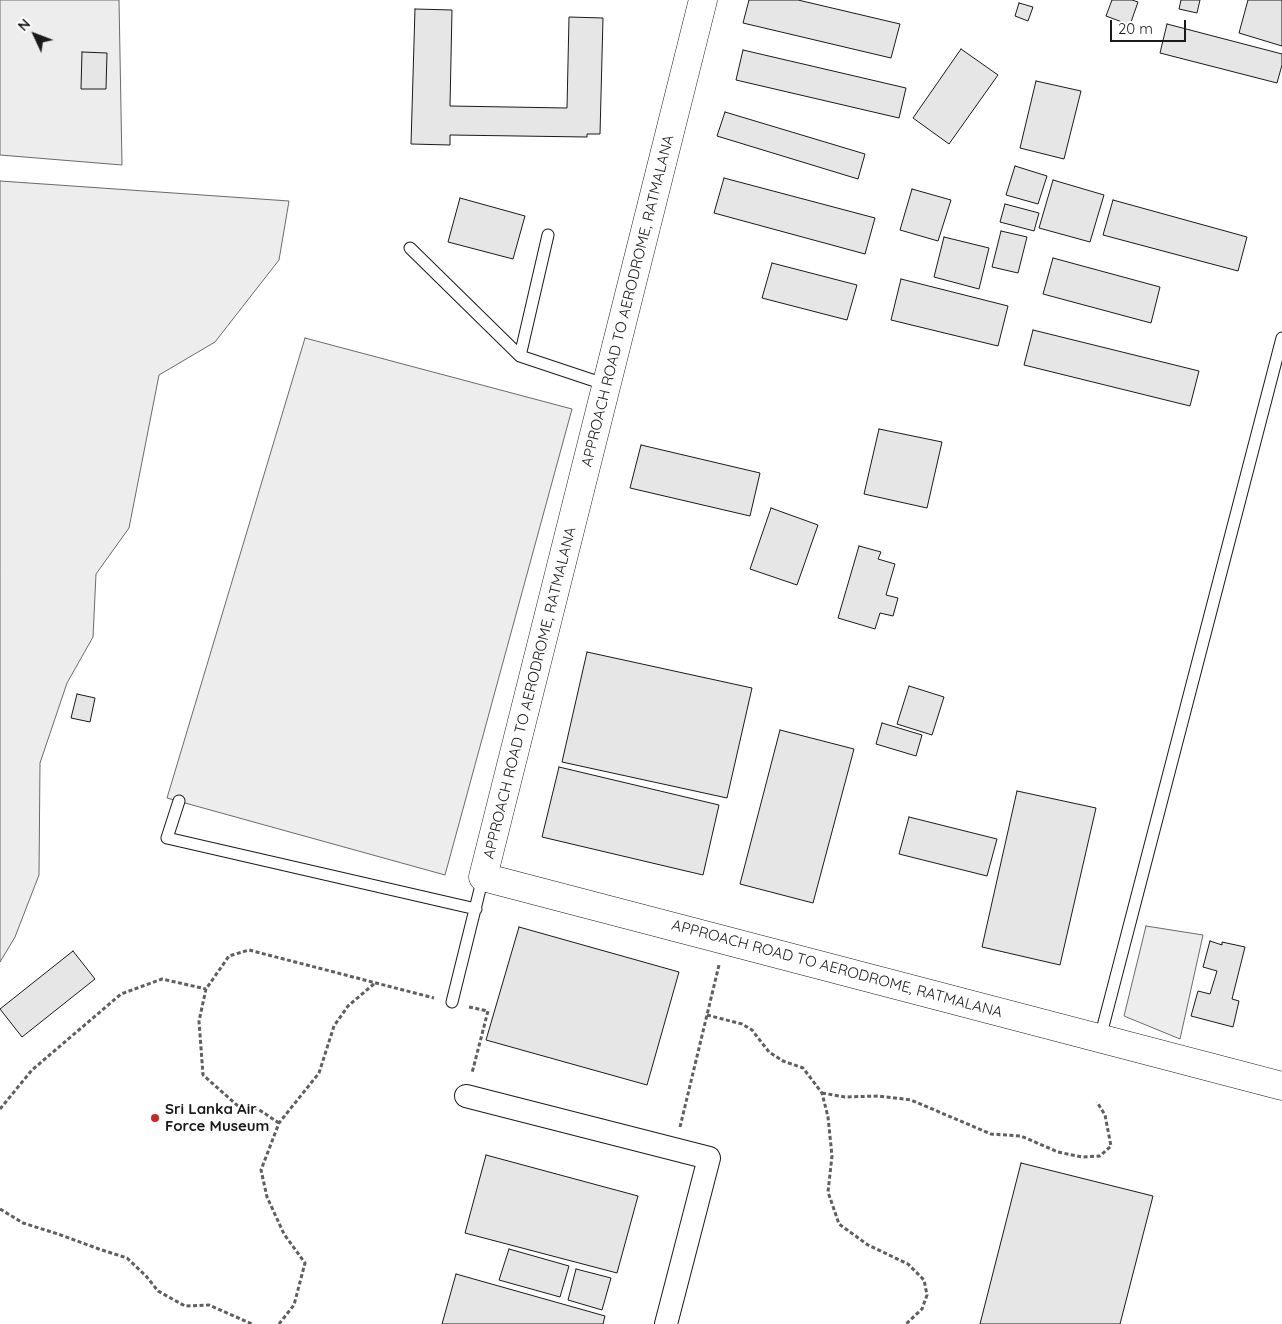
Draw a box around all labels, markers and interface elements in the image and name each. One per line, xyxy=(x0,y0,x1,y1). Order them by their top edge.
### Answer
north arrow xyxy=(10,10,60,60)
scale bar xyxy=(1112,10,1188,42)
text: N xyxy=(14,15,34,35)
text: 20 m xyxy=(1118,19,1153,38)
street label: APPROACH ROAD TO AERODROME, RATMALANA xyxy=(578,133,678,469)
street label: APPROACH ROAD TO AERODROME, RATMALANA xyxy=(480,525,580,861)
street label: APPROACH ROAD TO AERODROME, RATMALANA xyxy=(670,916,1004,1022)
place label: Sri Lanka Air Force Museum xyxy=(165,1100,269,1135)
marker: Sri Lanka Air Force Museum xyxy=(149,1112,161,1124)

